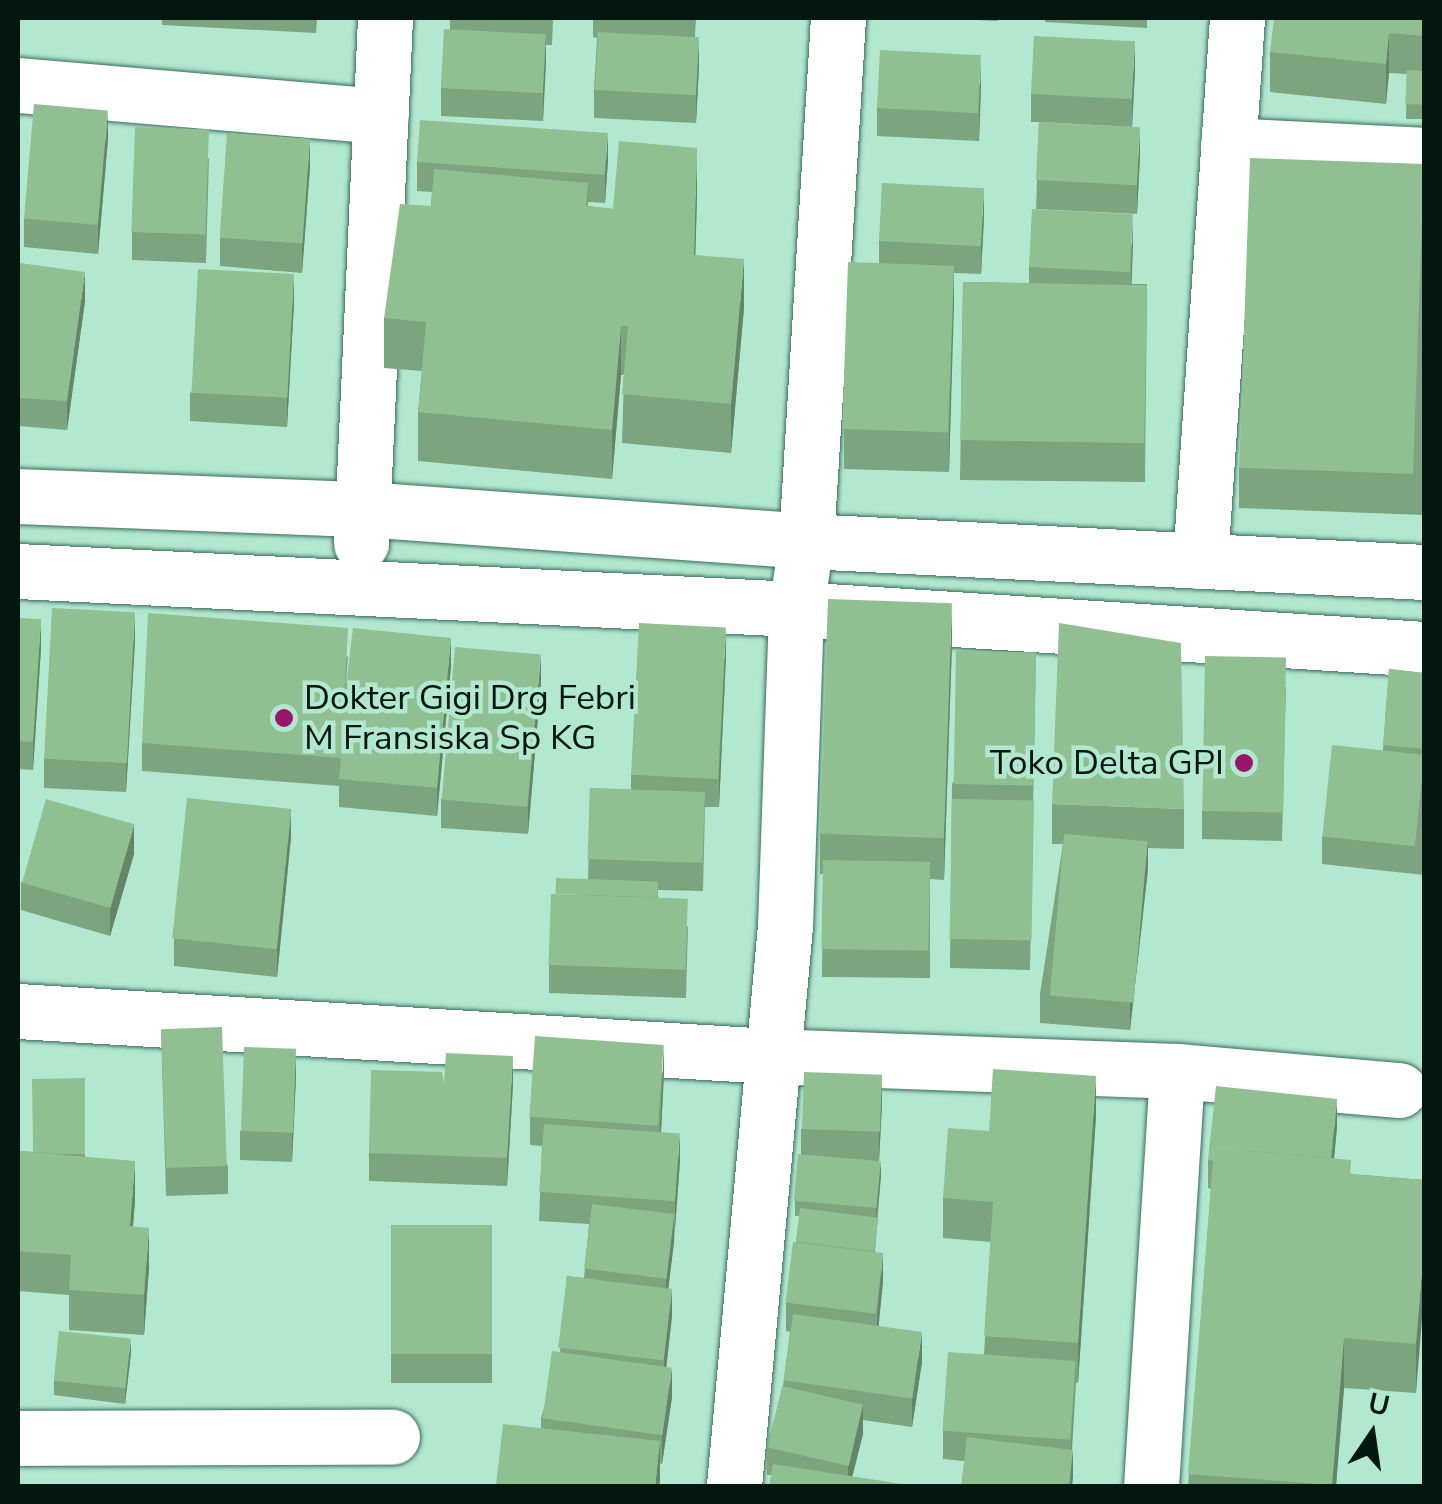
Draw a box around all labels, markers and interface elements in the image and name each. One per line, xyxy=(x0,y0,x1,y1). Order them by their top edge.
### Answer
place label: Dokter Gigi Drg Febri M Fransiska Sp KG xyxy=(304,677,636,759)
marker: Dokter Gigi Drg Febri M Fransiska Sp KG xyxy=(273,707,295,729)
place label: Toko Delta GPI xyxy=(990,742,1224,784)
marker: Toko Delta GPI xyxy=(1233,752,1255,774)
north arrow xyxy=(1322,1384,1422,1484)
text: U xyxy=(1364,1384,1393,1426)

